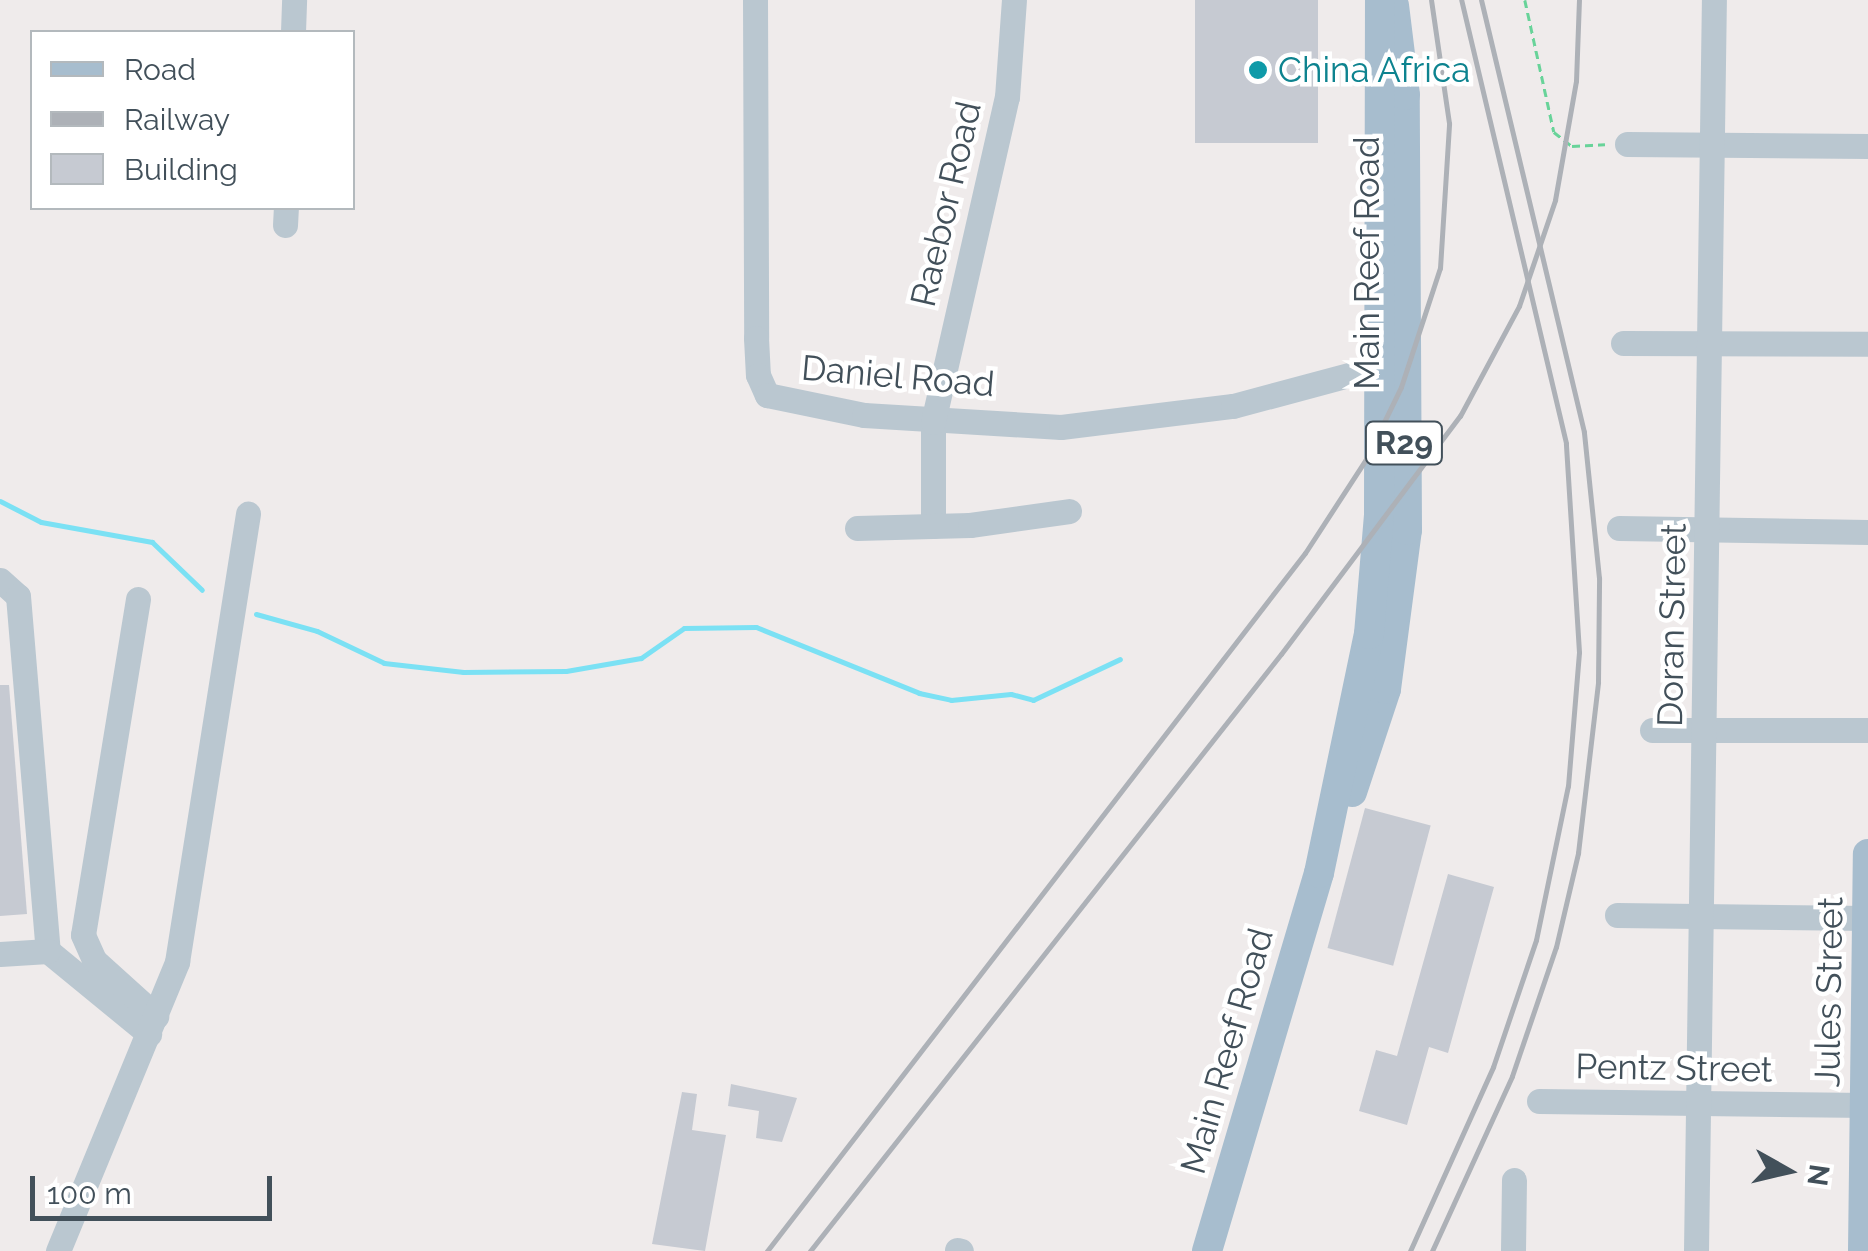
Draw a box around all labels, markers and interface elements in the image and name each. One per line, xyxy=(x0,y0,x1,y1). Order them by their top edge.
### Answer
legend xyxy=(30,30,355,210)
place label: China Africa xyxy=(1278,49,1471,91)
text: Road xyxy=(124,52,196,87)
marker: China Africa xyxy=(1247,59,1269,81)
street label: Raebor Road xyxy=(902,97,990,311)
text: Railway xyxy=(124,102,230,137)
street label: Main Reef Road xyxy=(1346,136,1388,390)
text: Building xyxy=(124,152,238,187)
street label: Daniel Road xyxy=(799,347,997,405)
road number: R29 xyxy=(1364,416,1444,470)
street label: Doran Street xyxy=(1649,523,1695,727)
street label: Jules Street xyxy=(1806,896,1852,1088)
street label: Main Reef Road xyxy=(1172,923,1282,1179)
street label: Pentz Street xyxy=(1575,1045,1773,1091)
north arrow xyxy=(1738,1121,1838,1221)
scale bar xyxy=(35,1156,278,1218)
text: N xyxy=(1800,1162,1836,1188)
text: 100 m xyxy=(47,1176,132,1211)

